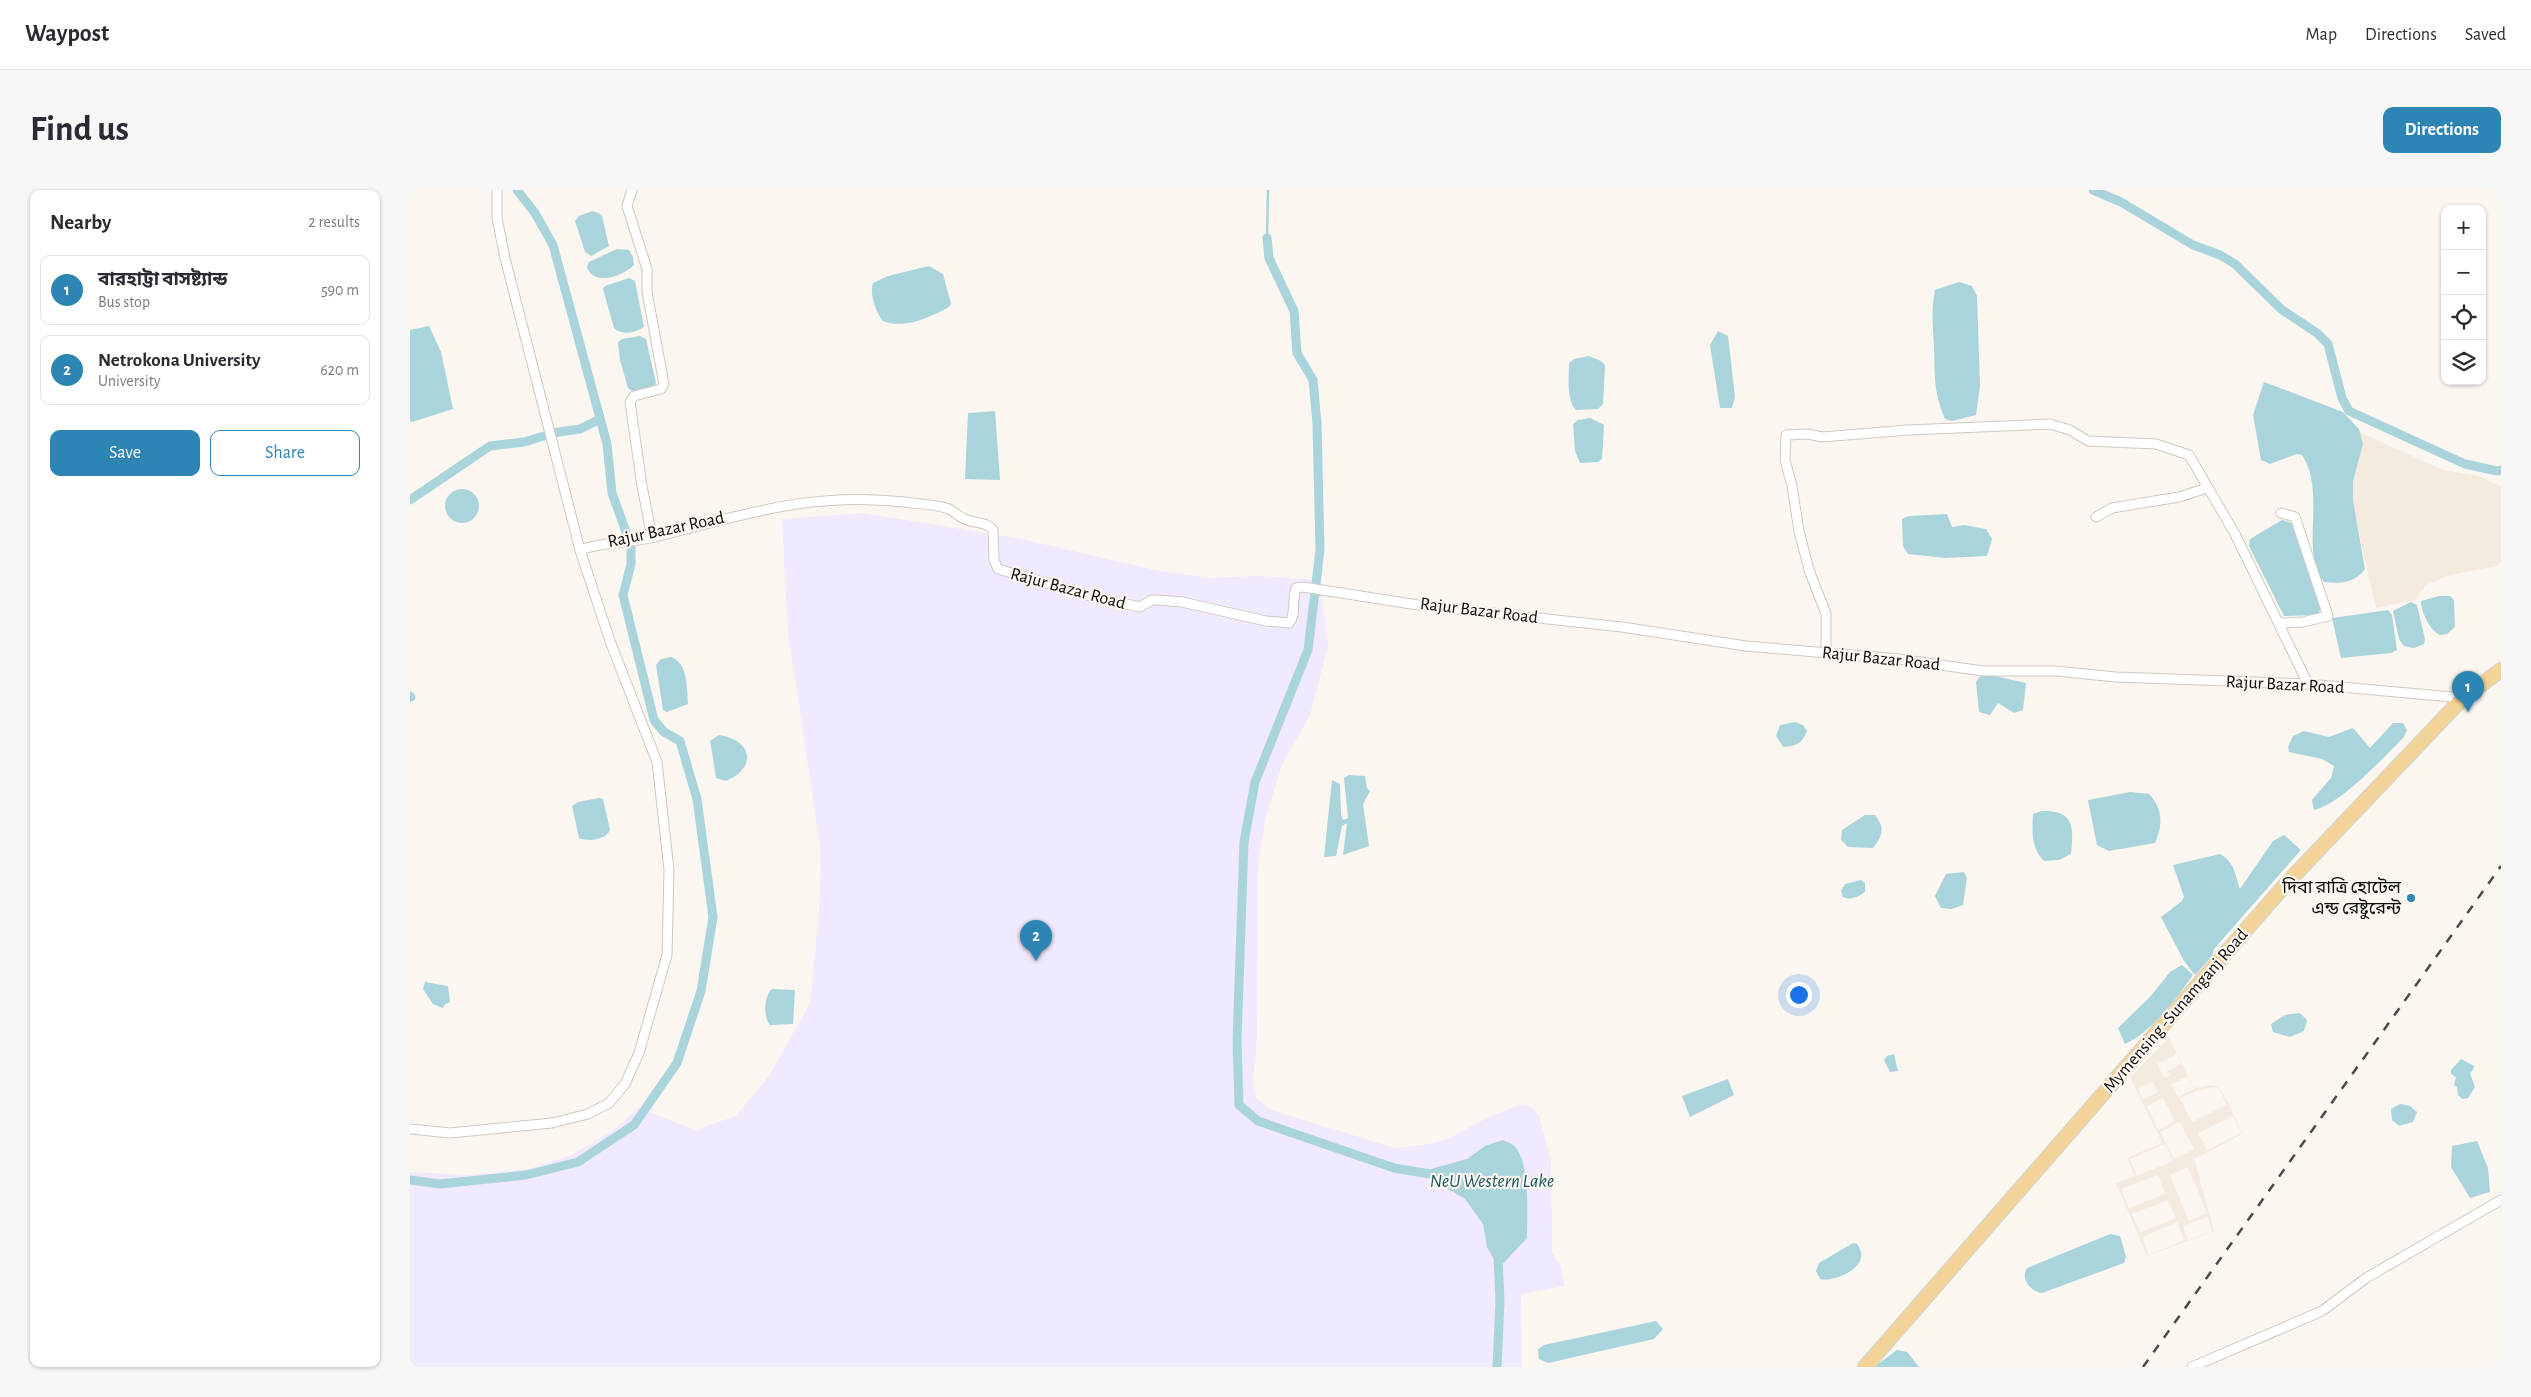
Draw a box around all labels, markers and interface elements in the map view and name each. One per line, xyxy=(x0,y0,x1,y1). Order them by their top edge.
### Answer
text: Waypost xyxy=(25,22,109,46)
text: Map xyxy=(2306,26,2337,44)
text: Directions xyxy=(2365,26,2437,44)
text: Saved xyxy=(2465,26,2506,44)
button: Directions xyxy=(2383,107,2501,153)
text: Find us xyxy=(30,112,129,147)
map controls xyxy=(2441,205,2486,385)
button: + xyxy=(2441,205,2486,250)
text: Nearby xyxy=(50,212,111,233)
text: 2 results xyxy=(308,214,360,230)
button: − xyxy=(2441,250,2486,295)
text: বারহাট্টা বাসষ্ট্যান্ড xyxy=(98,270,227,289)
text: 1 xyxy=(64,282,70,298)
text: 590 m xyxy=(321,282,359,298)
text: Bus stop xyxy=(98,294,150,310)
button: locate xyxy=(2441,295,2486,340)
button: layers xyxy=(2441,340,2486,385)
text: Netrokona University xyxy=(98,351,260,370)
text: 2 xyxy=(63,362,71,378)
text: 620 m xyxy=(320,362,359,378)
text: University xyxy=(98,373,161,389)
button: Save xyxy=(50,430,200,476)
button: Share xyxy=(210,430,360,476)
street label: Rajur Bazar Road xyxy=(606,509,726,551)
street label: Rajur Bazar Road xyxy=(1008,565,1128,613)
street label: Rajur Bazar Road xyxy=(1419,595,1539,627)
street label: Rajur Bazar Road xyxy=(1821,644,1941,674)
pin: 1 xyxy=(2452,671,2484,712)
street label: Rajur Bazar Road xyxy=(2225,673,2345,697)
place label: দিবা রাত্রি হোটেল এন্ড রেষ্টুরেন্ট xyxy=(2281,877,2402,920)
marker: দিবা রাত্রি হোটেল এন্ড রেষ্টুরেন্ট xyxy=(2405,892,2417,904)
pin: 2 xyxy=(1020,920,1052,961)
street label: Mymensing -Sunamganj Road xyxy=(2100,926,2252,1096)
your location xyxy=(1786,982,1812,1008)
water label: NeU Western Lake xyxy=(1430,1172,1554,1191)

